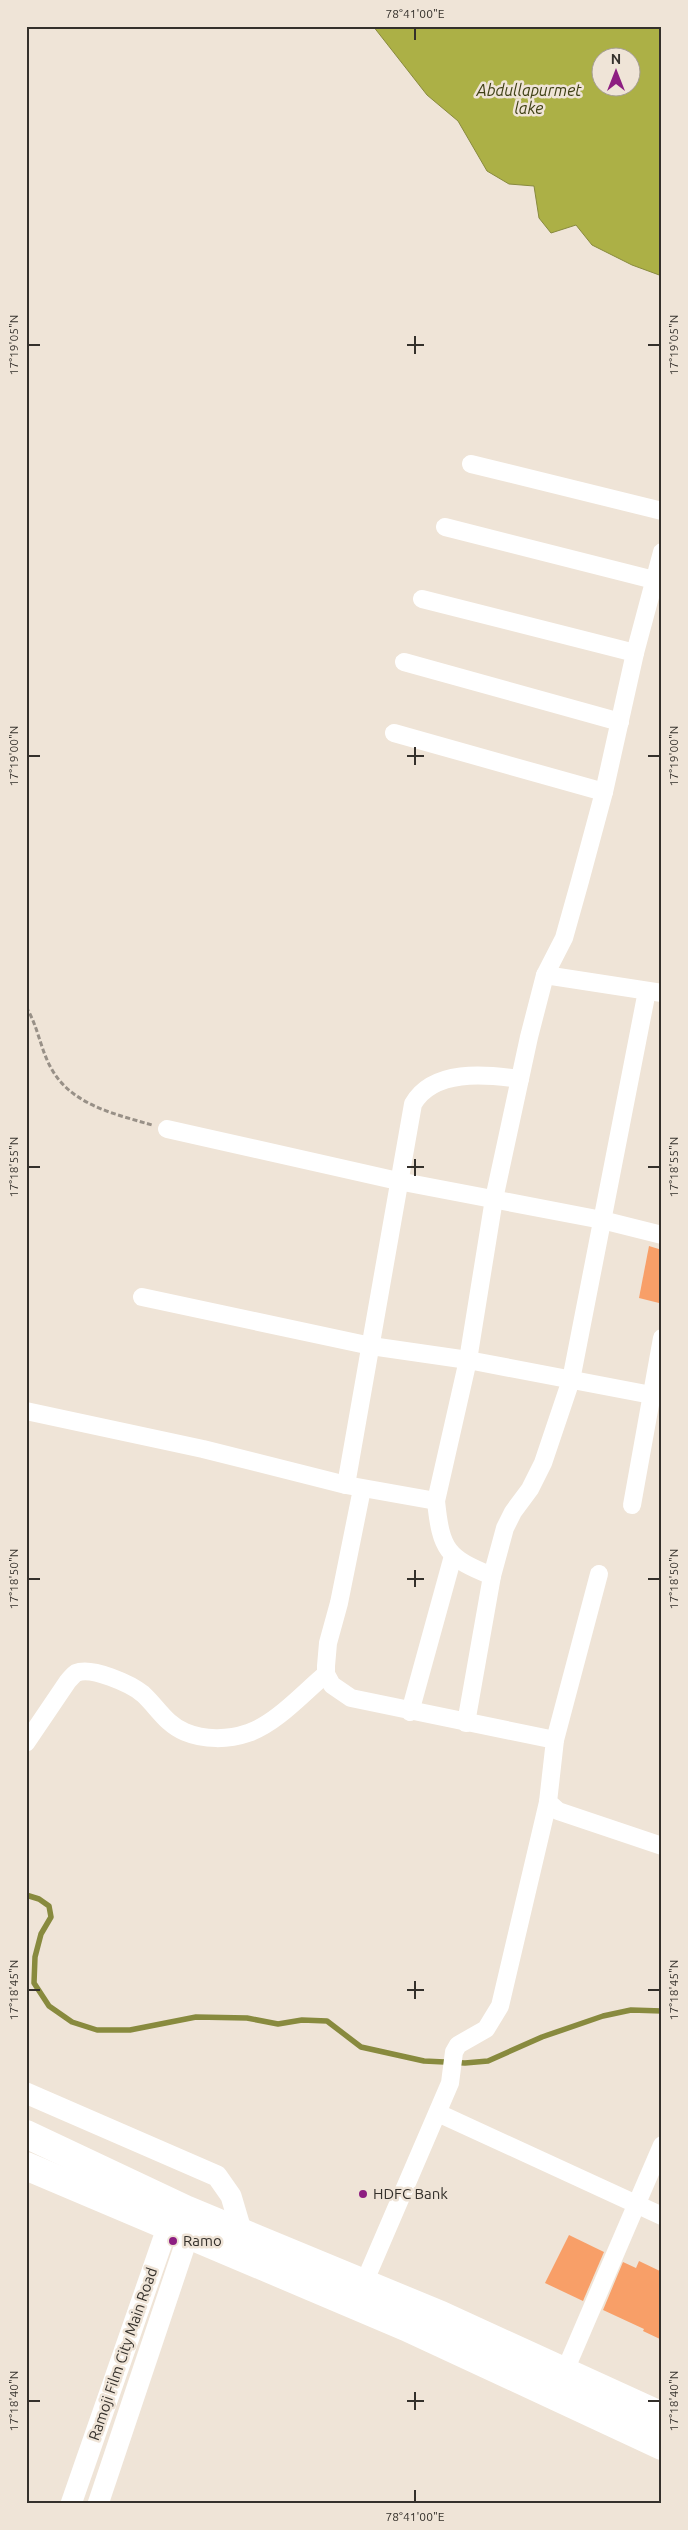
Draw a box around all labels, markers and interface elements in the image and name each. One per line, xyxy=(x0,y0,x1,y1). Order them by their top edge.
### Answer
text: 78°41'00"E xyxy=(386,7,445,20)
north arrow xyxy=(590,48,640,98)
text: N xyxy=(611,51,621,67)
water label: Abdullapurmet lake xyxy=(476,81,582,117)
text: 17°19'05"N xyxy=(7,315,20,375)
text: 17°19'05"N xyxy=(667,315,680,375)
text: 17°19'00"N xyxy=(7,726,20,786)
text: 17°19'00"N xyxy=(667,726,680,786)
text: 17°18'55"N xyxy=(7,1137,20,1197)
text: 17°18'55"N xyxy=(667,1137,680,1197)
text: 17°18'50"N xyxy=(7,1549,20,1609)
text: 17°18'50"N xyxy=(667,1549,680,1609)
text: 17°18'45"N xyxy=(7,1960,20,2020)
text: 17°18'45"N xyxy=(667,1960,680,2020)
place label: HDFC Bank xyxy=(373,2185,448,2202)
marker: HDFC Bank xyxy=(357,2188,369,2200)
place label: Ramo xyxy=(183,2232,222,2249)
marker: Ramo xyxy=(167,2235,179,2247)
street label: Ramoji Film City Main Road xyxy=(85,2265,160,2443)
text: 17°18'40"N xyxy=(7,2371,20,2431)
text: 17°18'40"N xyxy=(667,2371,680,2431)
text: 78°41'00"E xyxy=(386,2510,445,2523)

